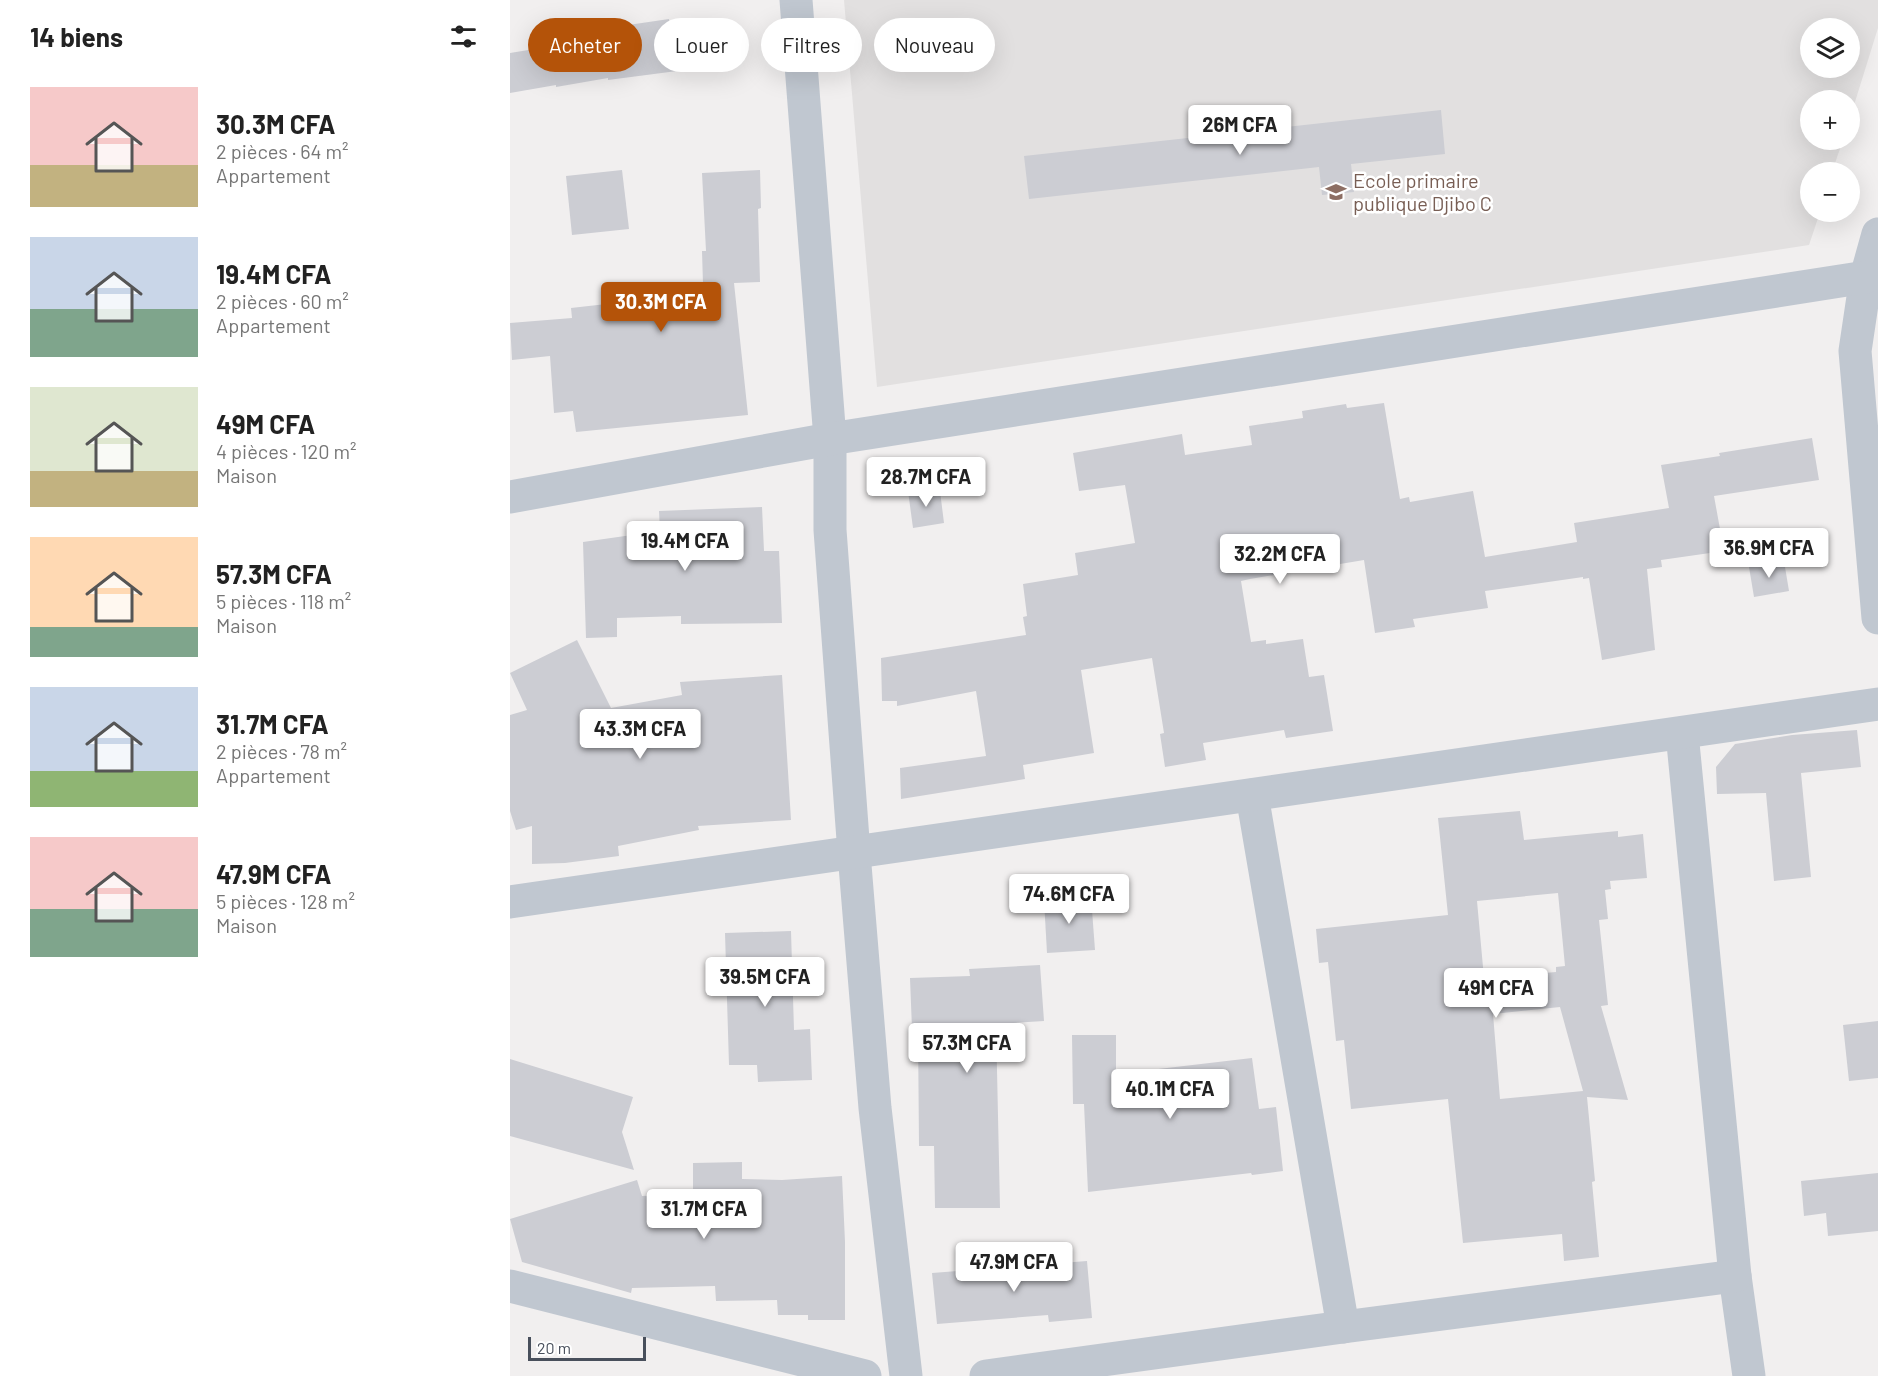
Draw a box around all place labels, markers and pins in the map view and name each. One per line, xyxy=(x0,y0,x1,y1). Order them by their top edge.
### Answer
pin: 26M CFA xyxy=(1185,105,1295,156)
place label: Ecole primaire publique Djibo C xyxy=(1353,168,1492,215)
school or university icon: Ecole primaire publique Djibo C xyxy=(1324,180,1348,204)
pin: 30.3M CFA xyxy=(592,282,730,333)
pin: 28.7M CFA xyxy=(857,457,995,508)
pin: 19.4M CFA xyxy=(616,521,754,572)
pin: 36.9M CFA xyxy=(1700,528,1838,579)
pin: 32.2M CFA xyxy=(1211,534,1349,585)
pin: 43.3M CFA xyxy=(571,709,709,760)
pin: 74.6M CFA xyxy=(1000,874,1138,925)
pin: 39.5M CFA xyxy=(696,957,834,1008)
pin: 49M CFA xyxy=(1441,968,1551,1019)
pin: 57.3M CFA xyxy=(898,1023,1036,1074)
pin: 40.1M CFA xyxy=(1101,1069,1239,1120)
pin: 31.7M CFA xyxy=(635,1189,773,1240)
pin: 47.9M CFA xyxy=(945,1242,1083,1293)

